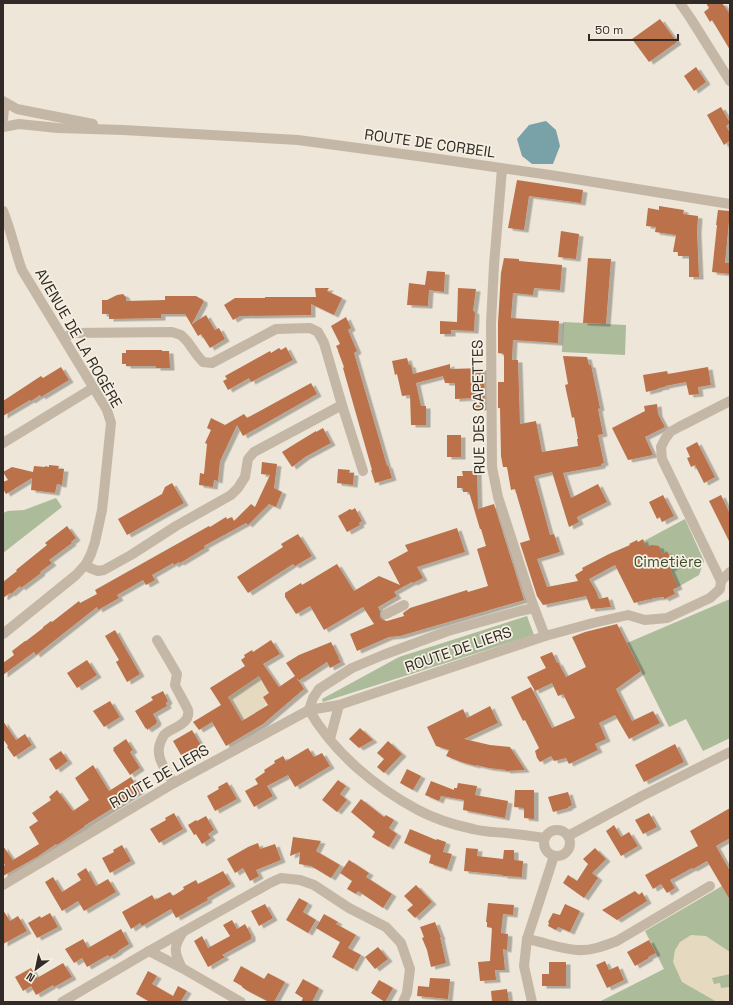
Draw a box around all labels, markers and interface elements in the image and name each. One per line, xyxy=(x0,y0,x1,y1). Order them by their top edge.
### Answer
scale bar xyxy=(589,16,678,42)
text: 50 m xyxy=(595,22,623,38)
street label: ROUTE DE CORBEIL xyxy=(363,124,497,162)
street label: AVENUE DE LA ROGÈRE xyxy=(31,265,127,411)
street label: RUE DES CAPETTES xyxy=(467,339,489,475)
park label: Cimetière xyxy=(634,552,702,571)
street label: ROUTE DE LIERS xyxy=(402,622,514,676)
street label: ROUTE DE LIERS xyxy=(106,740,212,812)
north arrow xyxy=(16,949,56,989)
text: N xyxy=(24,970,37,985)

